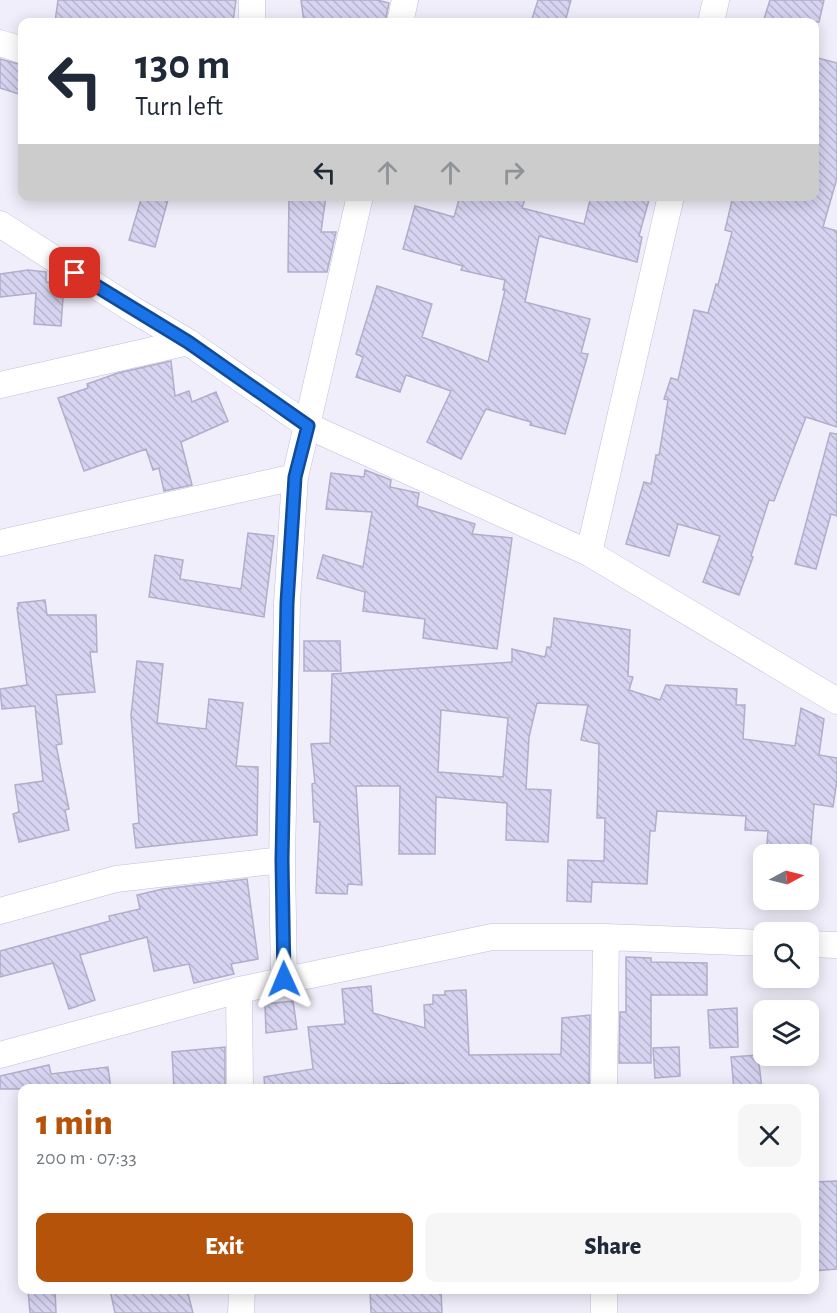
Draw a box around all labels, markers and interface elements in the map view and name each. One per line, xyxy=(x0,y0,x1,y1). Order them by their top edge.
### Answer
icon: left xyxy=(36,42,114,120)
text: 130 m xyxy=(135,44,230,86)
text: Turn left xyxy=(135,93,223,120)
icon: left xyxy=(308,156,341,189)
icon: ahead xyxy=(371,156,404,189)
icon: ahead xyxy=(434,156,467,189)
icon: right xyxy=(497,156,530,189)
pin xyxy=(49,247,100,298)
icon: arrive xyxy=(58,256,91,289)
north arrow xyxy=(753,844,819,910)
map controls xyxy=(753,844,819,1066)
button: search xyxy=(753,922,819,988)
position arrow xyxy=(252,947,316,1011)
button: layers xyxy=(753,1000,819,1066)
button: close xyxy=(738,1104,801,1167)
text: 1 min xyxy=(36,1105,113,1141)
text: 200 m · 07:33 xyxy=(36,1148,137,1168)
button: Exit xyxy=(36,1213,413,1282)
button: Share xyxy=(425,1213,801,1282)

